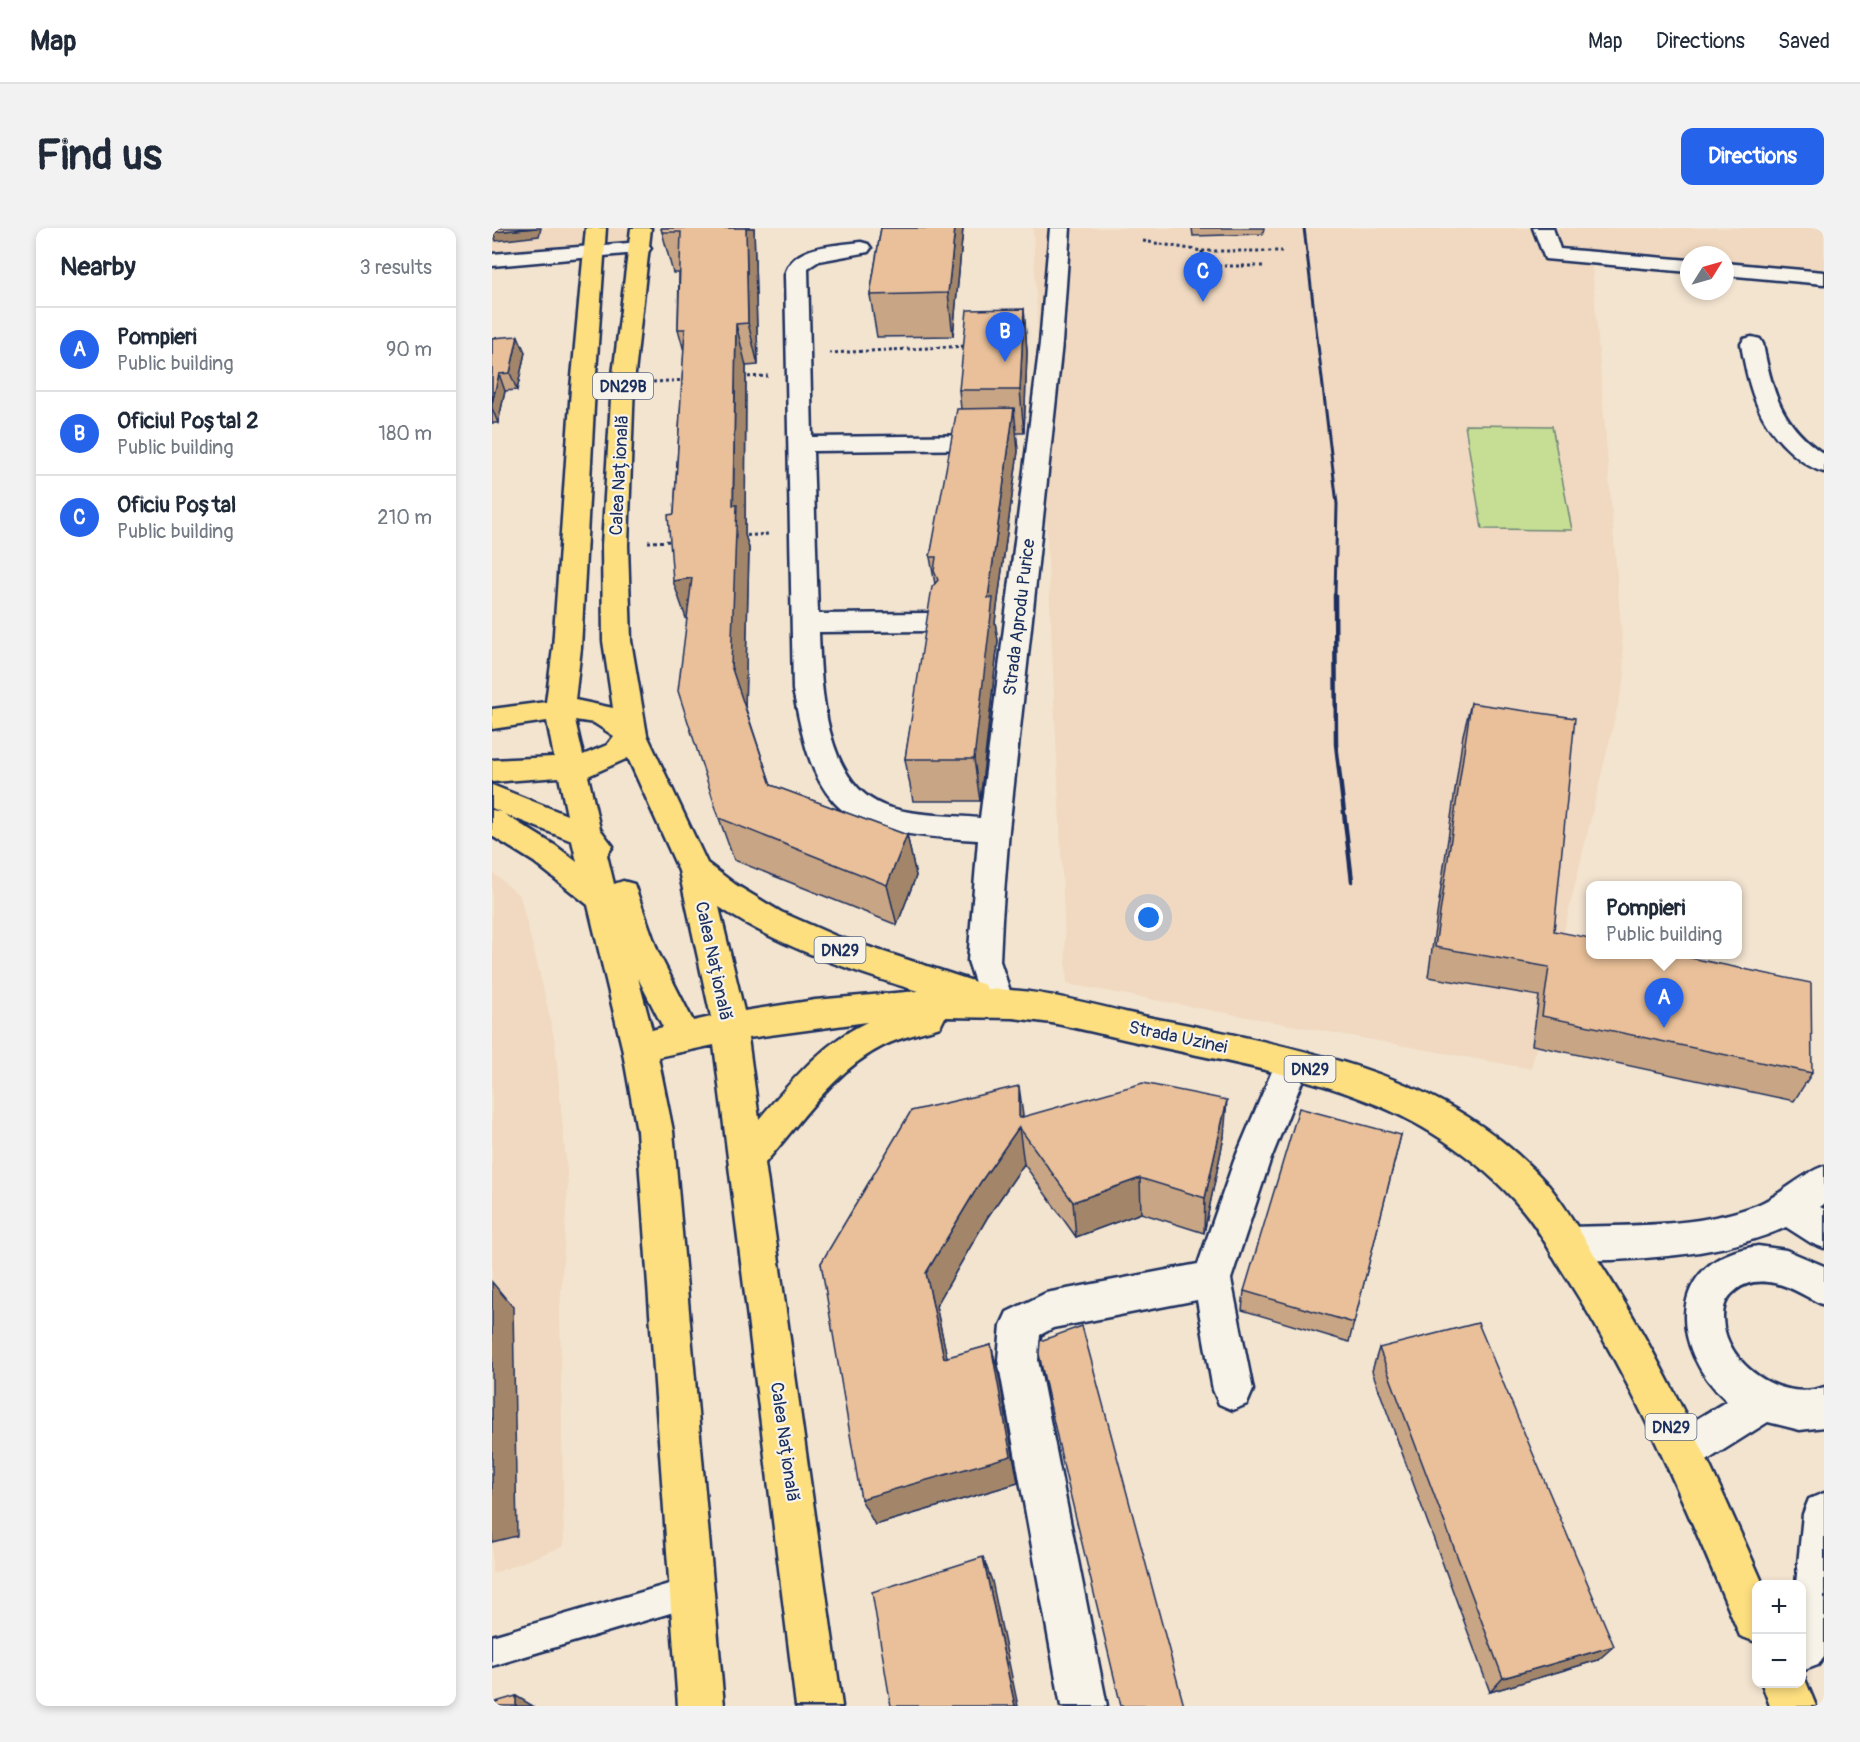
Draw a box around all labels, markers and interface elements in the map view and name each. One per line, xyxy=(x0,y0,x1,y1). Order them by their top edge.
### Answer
text: Map xyxy=(30,24,76,59)
text: Map xyxy=(1588,28,1623,55)
text: Directions xyxy=(1656,28,1745,55)
text: Saved xyxy=(1778,28,1830,55)
button: Directions xyxy=(1681,128,1824,185)
text: Find us xyxy=(36,130,162,182)
north arrow xyxy=(1680,246,1734,300)
text: Nearby xyxy=(60,251,136,283)
pin: C xyxy=(1184,253,1222,302)
text: 3 results xyxy=(360,255,432,280)
pin: B xyxy=(986,312,1024,362)
text: Pompieri xyxy=(117,323,197,351)
text: A xyxy=(73,337,86,362)
text: 90 m xyxy=(386,337,432,362)
text: Public building xyxy=(117,351,233,376)
road number: DN29B xyxy=(593,373,653,399)
text: Oficiul Poștal 2 xyxy=(117,407,259,435)
street label: Calea Națională xyxy=(605,414,634,536)
text: B xyxy=(74,421,85,446)
text: 180 m xyxy=(378,421,432,446)
text: Public building xyxy=(117,435,233,460)
text: Oficiu Poștal xyxy=(117,491,236,519)
text: C xyxy=(73,505,86,530)
text: 210 m xyxy=(377,505,432,530)
text: Public building xyxy=(117,519,233,544)
street label: Strada Aprodu Purice xyxy=(998,537,1041,697)
popup xyxy=(1586,881,1742,959)
text: Pompieri xyxy=(1606,894,1686,922)
street label: Calea Națională xyxy=(690,899,737,1023)
your location xyxy=(1134,903,1163,932)
text: Public building xyxy=(1606,922,1722,947)
road number: DN29 xyxy=(814,937,866,963)
pin: A xyxy=(1644,978,1684,1028)
street label: Strada Uzinei xyxy=(1126,1016,1229,1059)
road number: DN29 xyxy=(1284,1056,1336,1082)
street label: Calea Națională xyxy=(765,1381,804,1504)
road number: DN29 xyxy=(1646,1414,1696,1440)
map controls xyxy=(1752,1580,1806,1688)
button: + xyxy=(1752,1580,1806,1634)
button: − xyxy=(1752,1634,1806,1688)

